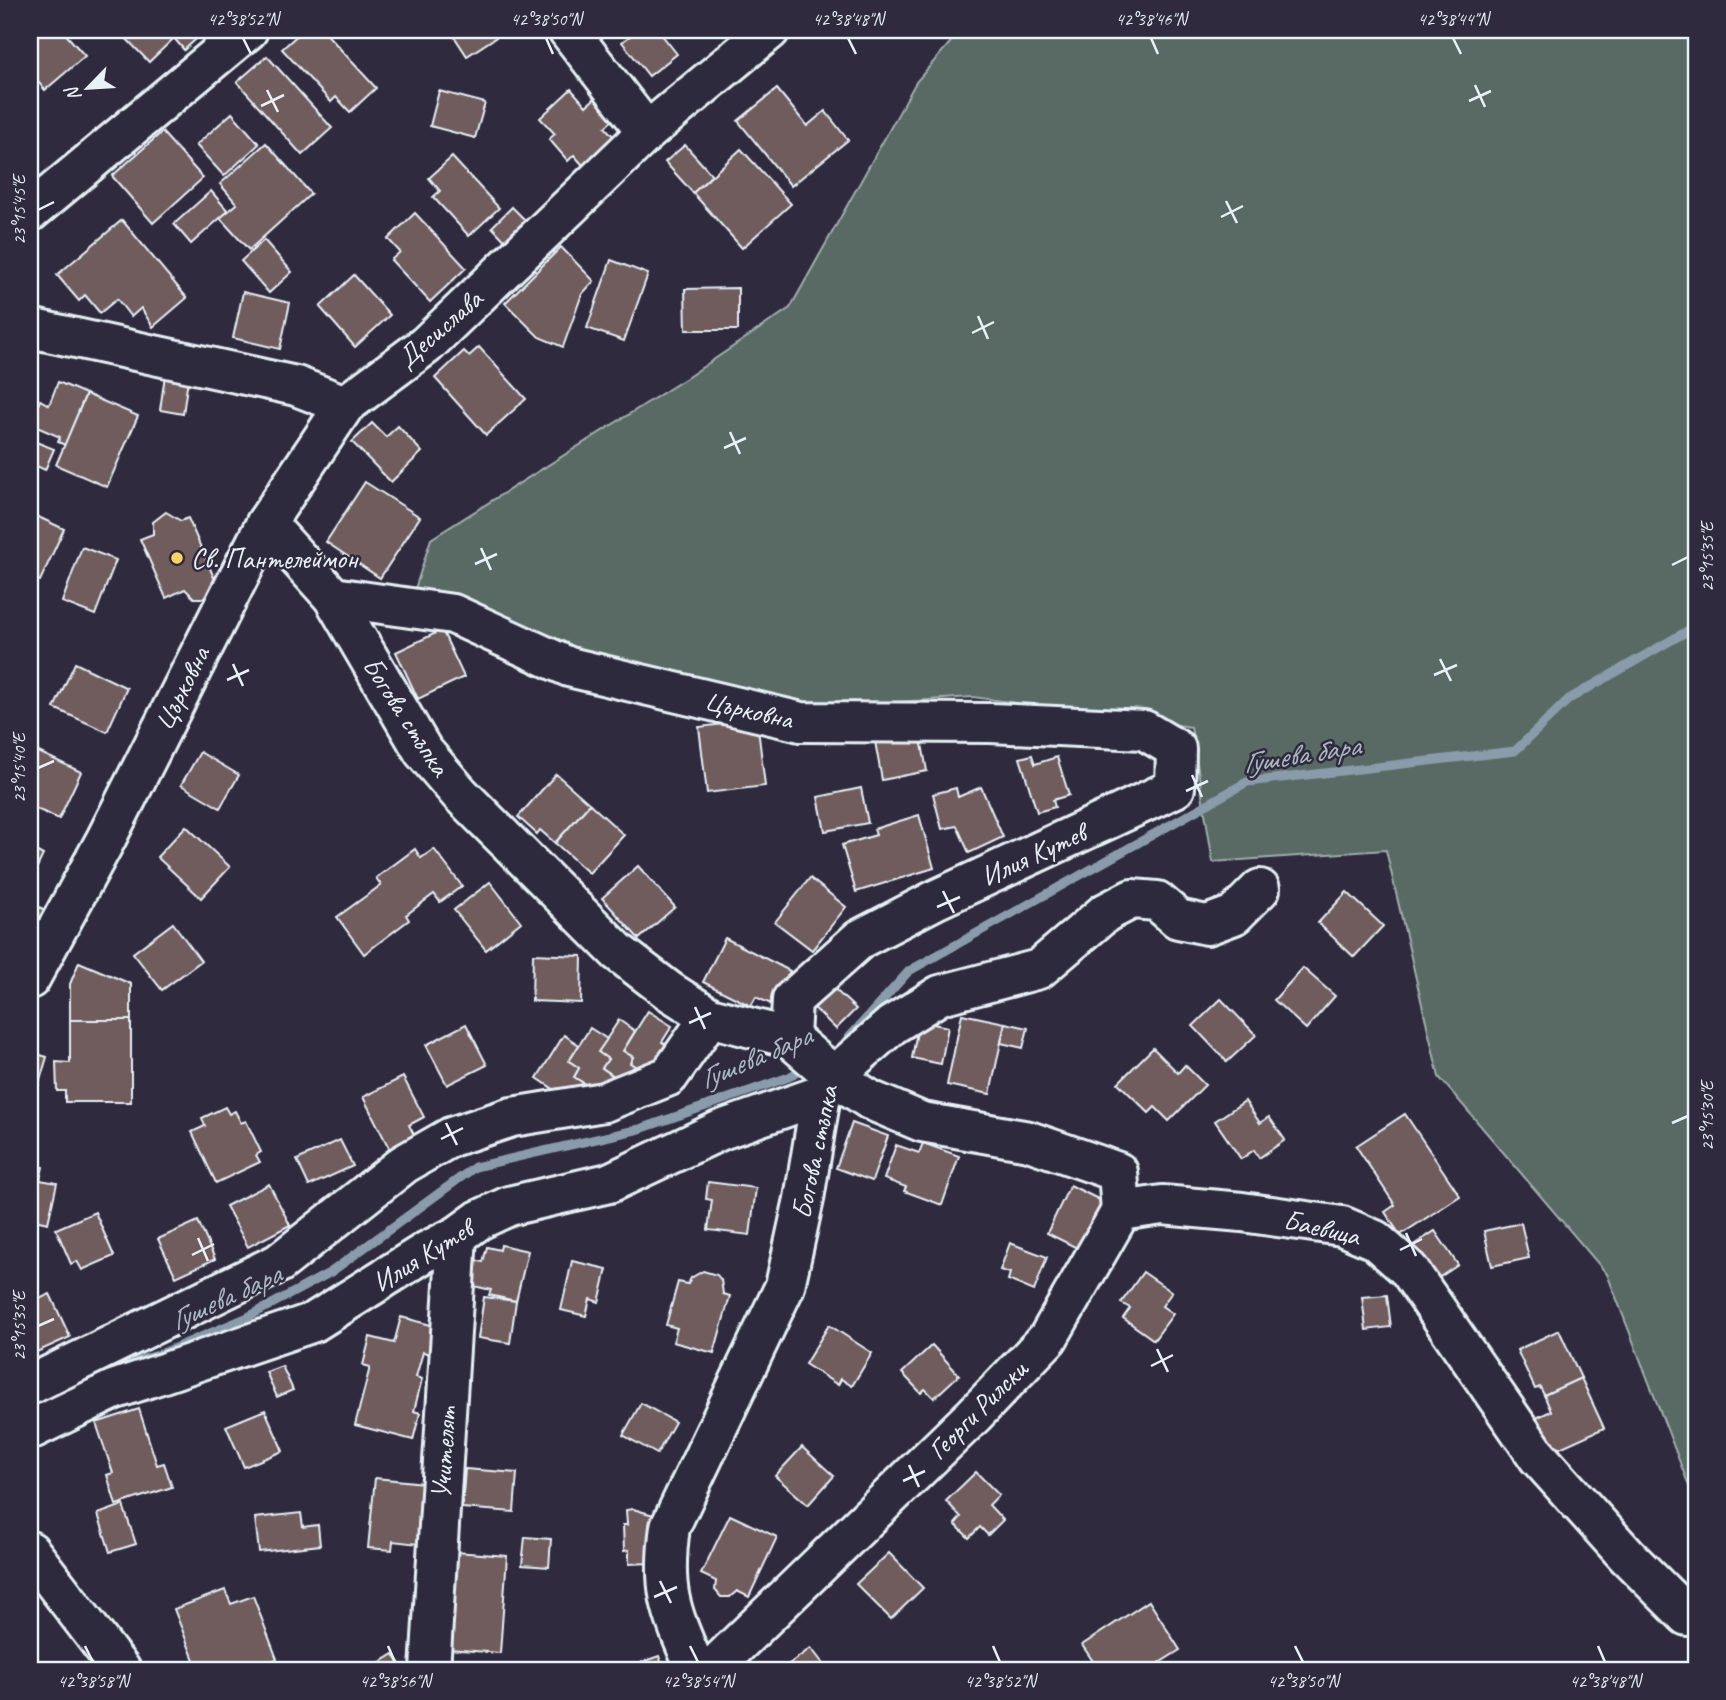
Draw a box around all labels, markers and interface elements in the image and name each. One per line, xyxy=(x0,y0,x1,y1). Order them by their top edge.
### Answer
text: 42°38'52"N xyxy=(208,8,282,30)
text: 42°38'50"N xyxy=(511,8,585,30)
text: 42°38'48"N xyxy=(813,8,887,30)
text: 42°38'46"N xyxy=(1116,8,1190,30)
text: 42°38'44"N xyxy=(1418,8,1492,30)
north arrow xyxy=(52,52,122,122)
text: N xyxy=(59,81,87,105)
text: 23°15'45"E xyxy=(8,173,30,245)
street label: Десислава xyxy=(389,280,491,375)
text: 23°15'35"E xyxy=(1696,520,1718,592)
place label: Св. Пантелеймон xyxy=(191,541,359,576)
marker: Св. Пантелеймон xyxy=(169,550,185,566)
street label: Църковна xyxy=(146,639,218,736)
street label: Богова стъпка xyxy=(355,650,459,784)
street label: Църковна xyxy=(702,682,798,737)
water label: Гушева бара xyxy=(1240,726,1365,782)
text: 23°15'40"E xyxy=(8,731,30,803)
street label: Илия Кутев xyxy=(975,813,1096,894)
water label: Гушева бара xyxy=(693,1015,820,1098)
text: 23°15'30"E xyxy=(1696,1079,1718,1151)
street label: Богова стъпка xyxy=(783,1081,846,1222)
street label: Баевица xyxy=(1280,1202,1365,1254)
street label: Илия Кутев xyxy=(366,1208,484,1300)
water label: Гушева бара xyxy=(163,1254,289,1339)
text: 23°15'35"E xyxy=(8,1289,30,1361)
street label: Георги Рилски xyxy=(920,1351,1036,1467)
street label: Учителят xyxy=(423,1404,464,1500)
text: 42°38'58"N xyxy=(58,1670,132,1692)
text: 42°38'56"N xyxy=(360,1670,434,1692)
text: 42°38'54"N xyxy=(663,1670,737,1692)
text: 42°38'52"N xyxy=(965,1670,1039,1692)
text: 42°38'50"N xyxy=(1268,1670,1342,1692)
text: 42°38'48"N xyxy=(1570,1670,1644,1692)

